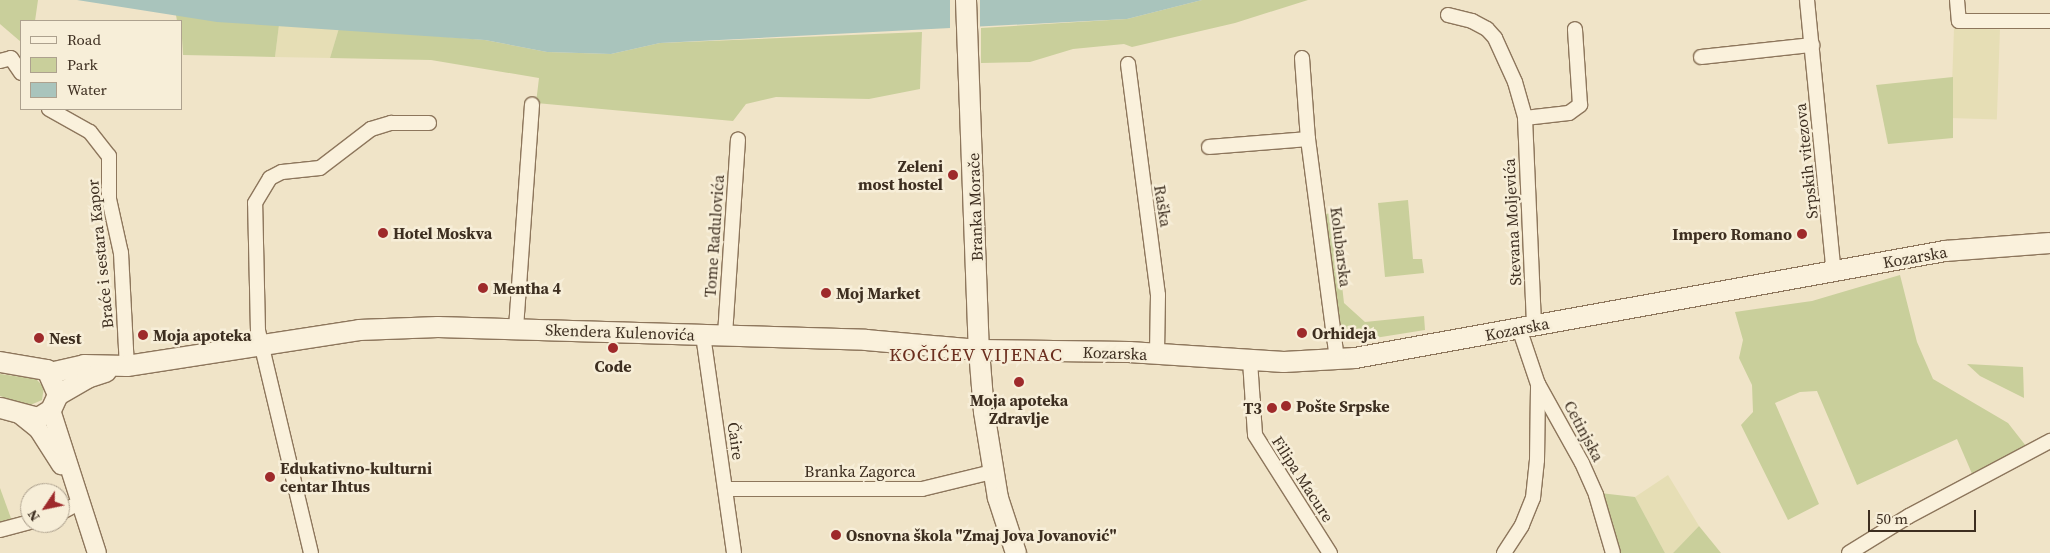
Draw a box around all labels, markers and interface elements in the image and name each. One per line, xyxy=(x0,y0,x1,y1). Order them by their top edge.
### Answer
legend xyxy=(20,20,182,110)
text: Road xyxy=(67,29,101,50)
text: Park xyxy=(67,54,98,75)
text: Water xyxy=(67,79,107,100)
street label: Srpskih vitezova xyxy=(1790,102,1822,220)
street label: Branka Morače xyxy=(964,152,986,262)
place label: Zeleni most hostel xyxy=(858,156,943,194)
street label: Stevana Moljevića xyxy=(1499,158,1525,286)
marker: Zeleni most hostel xyxy=(947,169,959,181)
street label: Tome Radulovića xyxy=(700,174,728,298)
street label: Braće i sestara Kapor xyxy=(83,178,117,330)
street label: Raška xyxy=(1150,184,1176,228)
street label: Kolubarska xyxy=(1327,206,1355,288)
place label: Hotel Moskva xyxy=(393,223,492,243)
place label: Impero Romano xyxy=(1672,224,1792,244)
marker: Hotel Moskva xyxy=(377,227,389,239)
marker: Impero Romano xyxy=(1796,228,1808,240)
street label: Kozarska xyxy=(1881,242,1949,272)
place label: Mentha 4 xyxy=(493,278,561,298)
marker: Mentha 4 xyxy=(477,282,489,294)
place label: Moj Market xyxy=(836,283,920,303)
marker: Moj Market xyxy=(820,287,832,299)
street label: Kozarska xyxy=(1483,313,1551,345)
street label: Skendera Kulenovića xyxy=(545,320,695,344)
place label: Orhideja xyxy=(1312,323,1376,343)
place label: Moja apoteka xyxy=(153,325,251,345)
marker: Orhideja xyxy=(1296,327,1308,339)
place label: Nest xyxy=(49,328,81,348)
marker: Moja apoteka xyxy=(137,329,149,341)
marker: Nest xyxy=(33,332,45,344)
marker: Code xyxy=(607,342,619,354)
street label: Kozarska xyxy=(1082,342,1148,364)
district label: KOČIĆEV VIJENAC xyxy=(887,344,1065,366)
place label: Code xyxy=(595,356,631,376)
marker: Moja apoteka Zdravlje xyxy=(1013,376,1025,388)
place label: Moja apoteka Zdravlje xyxy=(970,390,1068,428)
place label: Pošte Srpske xyxy=(1296,396,1390,416)
street label: Cetinjska xyxy=(1560,397,1608,465)
place label: T3 xyxy=(1243,398,1262,418)
marker: Pošte Srpske xyxy=(1280,400,1292,412)
marker: T3 xyxy=(1266,402,1278,414)
street label: Čaire xyxy=(724,421,748,461)
street label: Filipa Macure xyxy=(1268,432,1338,526)
place label: Edukativno-kulturni centar Ihtus xyxy=(280,458,432,496)
street label: Branka Zagorca xyxy=(804,461,916,481)
marker: Edukativno-kulturni centar Ihtus xyxy=(264,471,276,483)
north arrow xyxy=(20,483,70,533)
scale bar xyxy=(1870,500,1978,532)
text: N xyxy=(22,506,45,526)
text: 50 m xyxy=(1876,508,1908,529)
place label: Osnovna škola "Zmaj Jova Jovanović" xyxy=(846,525,1117,545)
marker: Osnovna škola "Zmaj Jova Jovanović" xyxy=(830,529,842,541)

